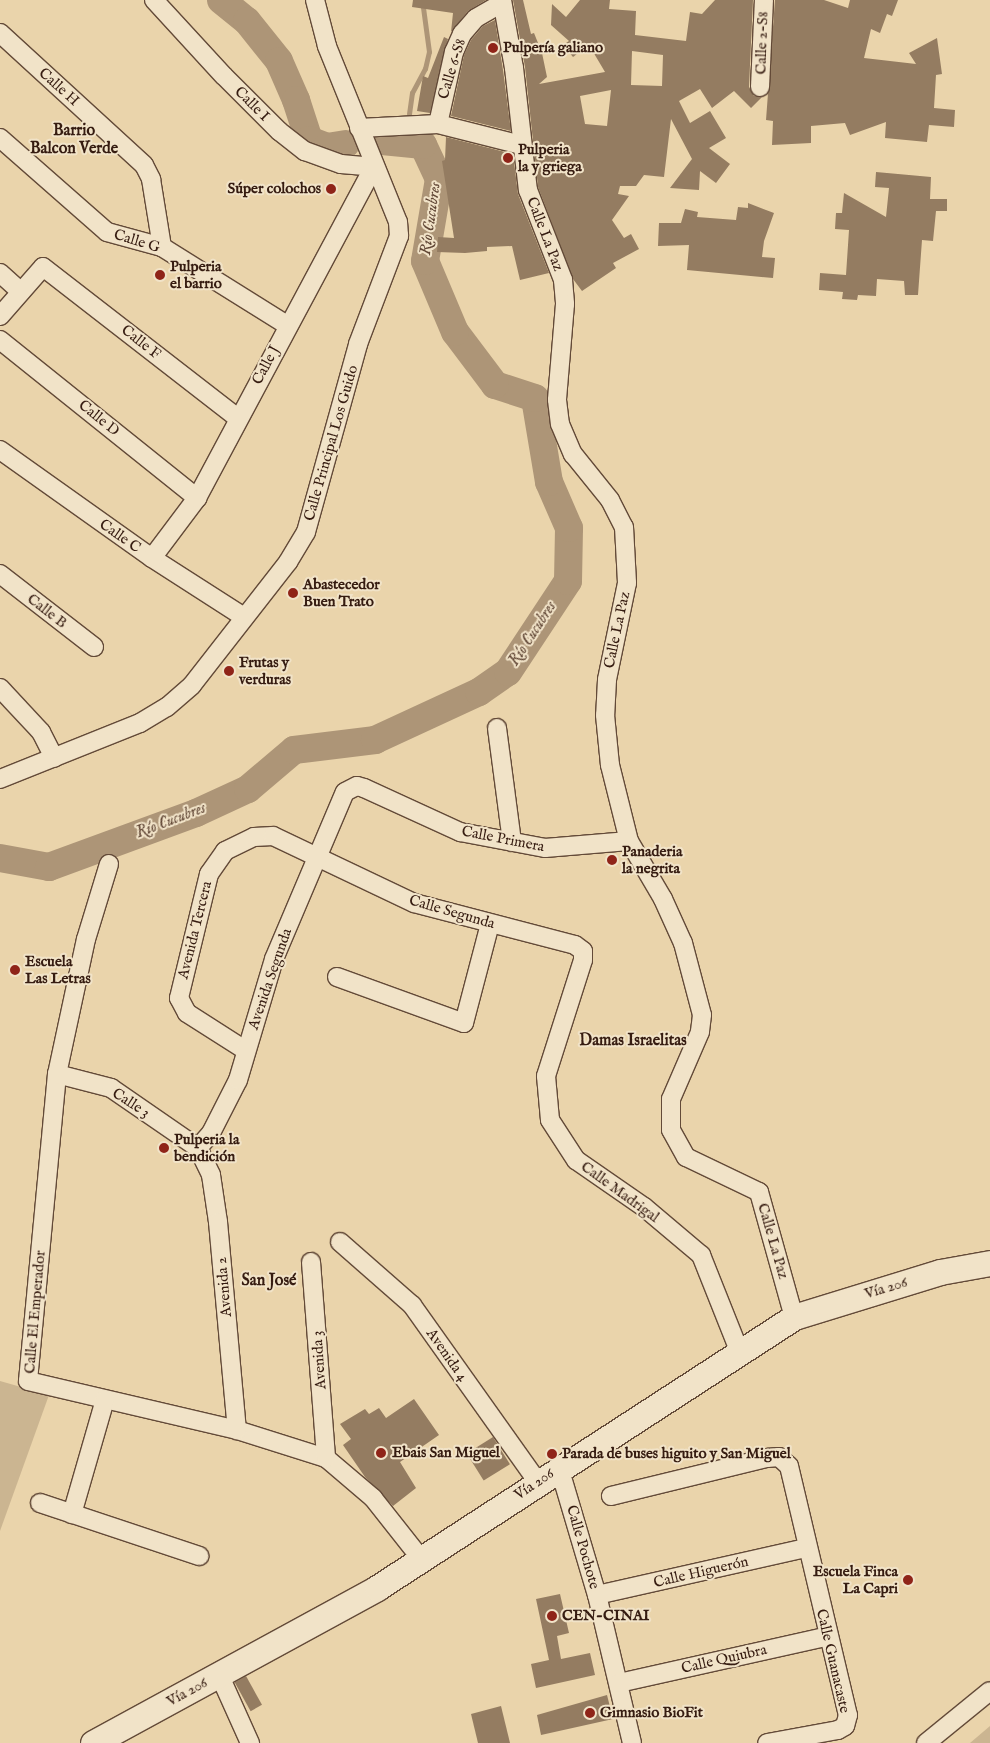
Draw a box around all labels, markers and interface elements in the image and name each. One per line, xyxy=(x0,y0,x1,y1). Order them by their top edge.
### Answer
street label: Calle 2-S8 xyxy=(752,11,772,75)
street label: Calle 6-S8 xyxy=(434,37,470,101)
place label: Pulpería galiano xyxy=(503,39,603,57)
marker: Pulpería galiano xyxy=(487,42,499,54)
street label: Calle H xyxy=(35,64,83,110)
street label: Calle I xyxy=(231,83,273,125)
district label: Barrio Balcon Verde xyxy=(30,121,118,159)
place label: Pulperia la y griega xyxy=(518,140,582,175)
marker: Pulperia la y griega xyxy=(502,152,514,164)
place label: Súper colochos xyxy=(227,180,321,198)
water label: Río Cucubres xyxy=(416,181,446,257)
marker: Súper colochos xyxy=(325,183,337,195)
street label: Calle La Paz xyxy=(523,194,567,274)
street label: Calle G xyxy=(112,225,162,257)
place label: Pulperia el barrio xyxy=(170,257,222,292)
marker: Pulperia el barrio xyxy=(154,269,166,281)
street label: Calle F xyxy=(118,321,164,363)
street label: Calle J xyxy=(248,342,284,388)
street label: Calle Principal Los Guido xyxy=(300,363,362,523)
street label: Calle D xyxy=(75,396,123,440)
street label: Calle C xyxy=(96,515,144,557)
place label: Abastecedor Buen Trato xyxy=(303,575,380,610)
marker: Abastecedor Buen Trato xyxy=(287,587,299,599)
street label: Calle B xyxy=(24,590,70,632)
street label: Calle La Paz xyxy=(600,590,634,670)
water label: Río Cucubres xyxy=(505,598,561,670)
place label: Frutas y verduras xyxy=(239,653,291,688)
marker: Frutas y verduras xyxy=(223,665,235,677)
water label: Río Cucubres xyxy=(133,799,209,843)
street label: Calle Primera xyxy=(460,822,546,856)
place label: Panaderia la negrita xyxy=(622,842,682,877)
marker: Panaderia la negrita xyxy=(606,854,618,866)
street label: Avenida Tercera xyxy=(174,879,216,981)
street label: Calle Segunda xyxy=(407,891,497,933)
street label: Avenida Segunda xyxy=(244,926,296,1032)
place label: Escuela Las Letras xyxy=(25,952,91,987)
marker: Escuela Las Letras xyxy=(9,964,21,976)
district label: Damas Israelitas xyxy=(579,1031,687,1051)
street label: Calle 3 xyxy=(109,1084,153,1122)
place label: Pulperia la bendición xyxy=(174,1130,239,1165)
marker: Pulperia la bendición xyxy=(158,1142,170,1154)
street label: Calle Madrigal xyxy=(577,1158,663,1226)
street label: Calle La Paz xyxy=(754,1201,792,1281)
street label: Calle El Emperador xyxy=(21,1250,49,1374)
street label: Avenida 2 xyxy=(212,1256,236,1318)
district label: San José xyxy=(242,1271,296,1291)
street label: Vía 206 xyxy=(862,1273,910,1303)
street label: Avenida 4 xyxy=(422,1325,472,1385)
street label: Avenida 3 xyxy=(308,1330,330,1390)
place label: Ebais San Miguel xyxy=(392,1444,500,1462)
place label: Parada de buses higuito y San Miguel xyxy=(562,1445,791,1463)
marker: Ebais San Miguel xyxy=(374,1446,388,1460)
marker: Parada de buses higuito y San Miguel xyxy=(546,1448,558,1460)
street label: Vía 206 xyxy=(511,1464,557,1504)
street label: Calle Pochote xyxy=(562,1503,604,1591)
street label: Calle Higuerón xyxy=(652,1552,750,1592)
place label: Escuela Finca La Capri xyxy=(813,1562,898,1597)
marker: Escuela Finca La Capri xyxy=(902,1574,914,1586)
place label: CEN-CINAI xyxy=(562,1607,649,1625)
street label: Calle Guanacaste xyxy=(812,1607,854,1715)
marker: CEN-CINAI xyxy=(546,1610,558,1622)
street label: Calle Quiubra xyxy=(679,1640,769,1678)
street label: Vía 206 xyxy=(163,1673,211,1711)
place label: Gimnasio BioFit xyxy=(600,1704,703,1722)
marker: Gimnasio BioFit xyxy=(584,1707,596,1719)

